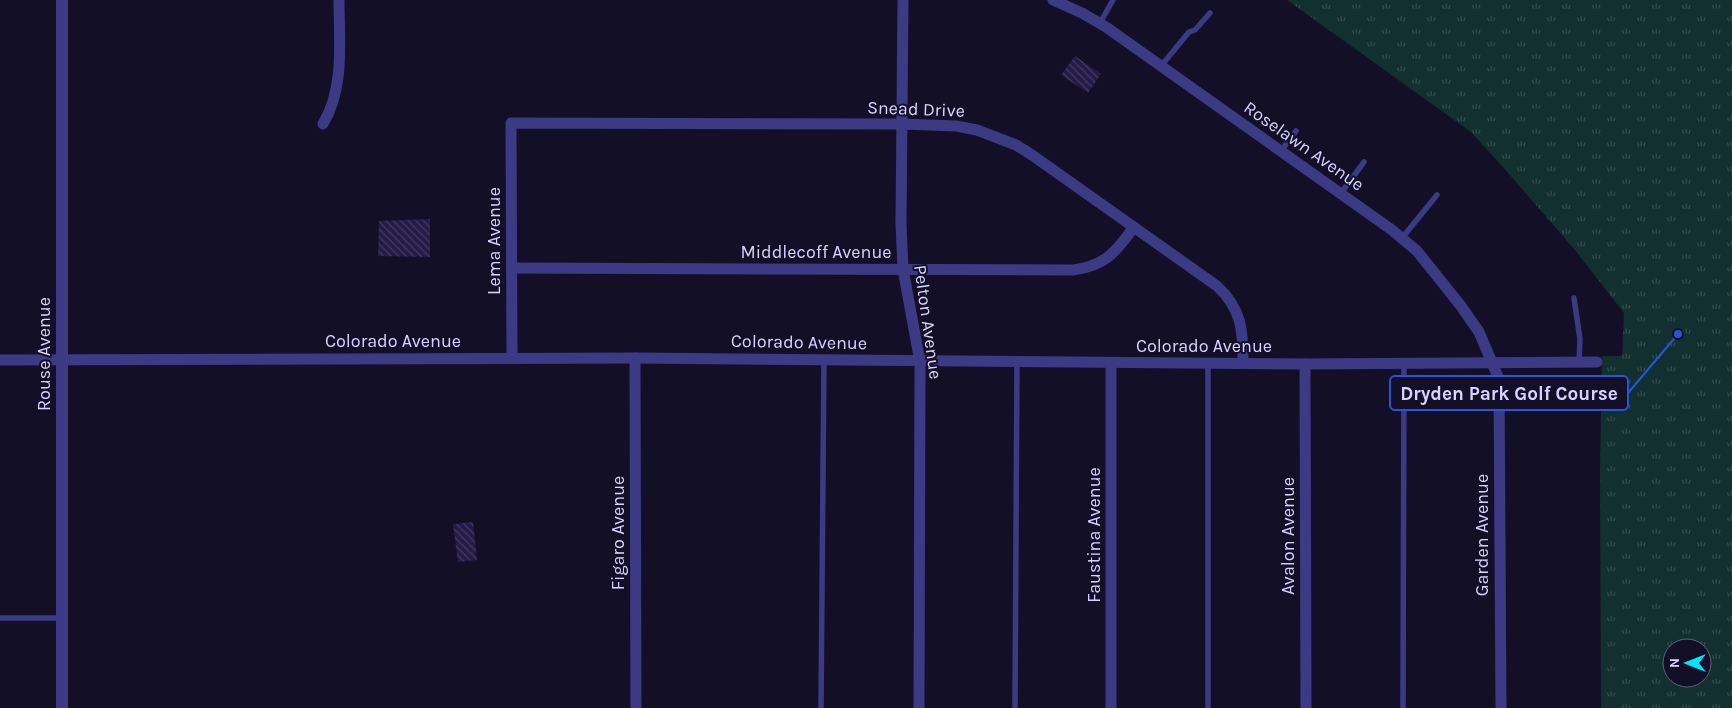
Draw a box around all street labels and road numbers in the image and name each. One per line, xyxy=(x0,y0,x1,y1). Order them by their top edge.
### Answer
street label: Snead Drive xyxy=(867,96,965,122)
street label: Roselawn Avenue xyxy=(1240,96,1368,196)
street label: Lema Avenue xyxy=(483,187,505,295)
street label: Middlecoff Avenue xyxy=(740,241,892,263)
street label: Pelton Avenue xyxy=(909,263,947,381)
street label: Rouse Avenue xyxy=(33,297,55,411)
street label: Colorado Avenue xyxy=(325,330,461,352)
street label: Colorado Avenue xyxy=(731,330,867,354)
street label: Colorado Avenue xyxy=(1136,335,1272,357)
street label: Faustina Avenue xyxy=(1083,467,1105,603)
street label: Garden Avenue xyxy=(1471,474,1493,596)
street label: Figaro Avenue xyxy=(607,476,629,590)
street label: Avalon Avenue xyxy=(1277,477,1299,595)

